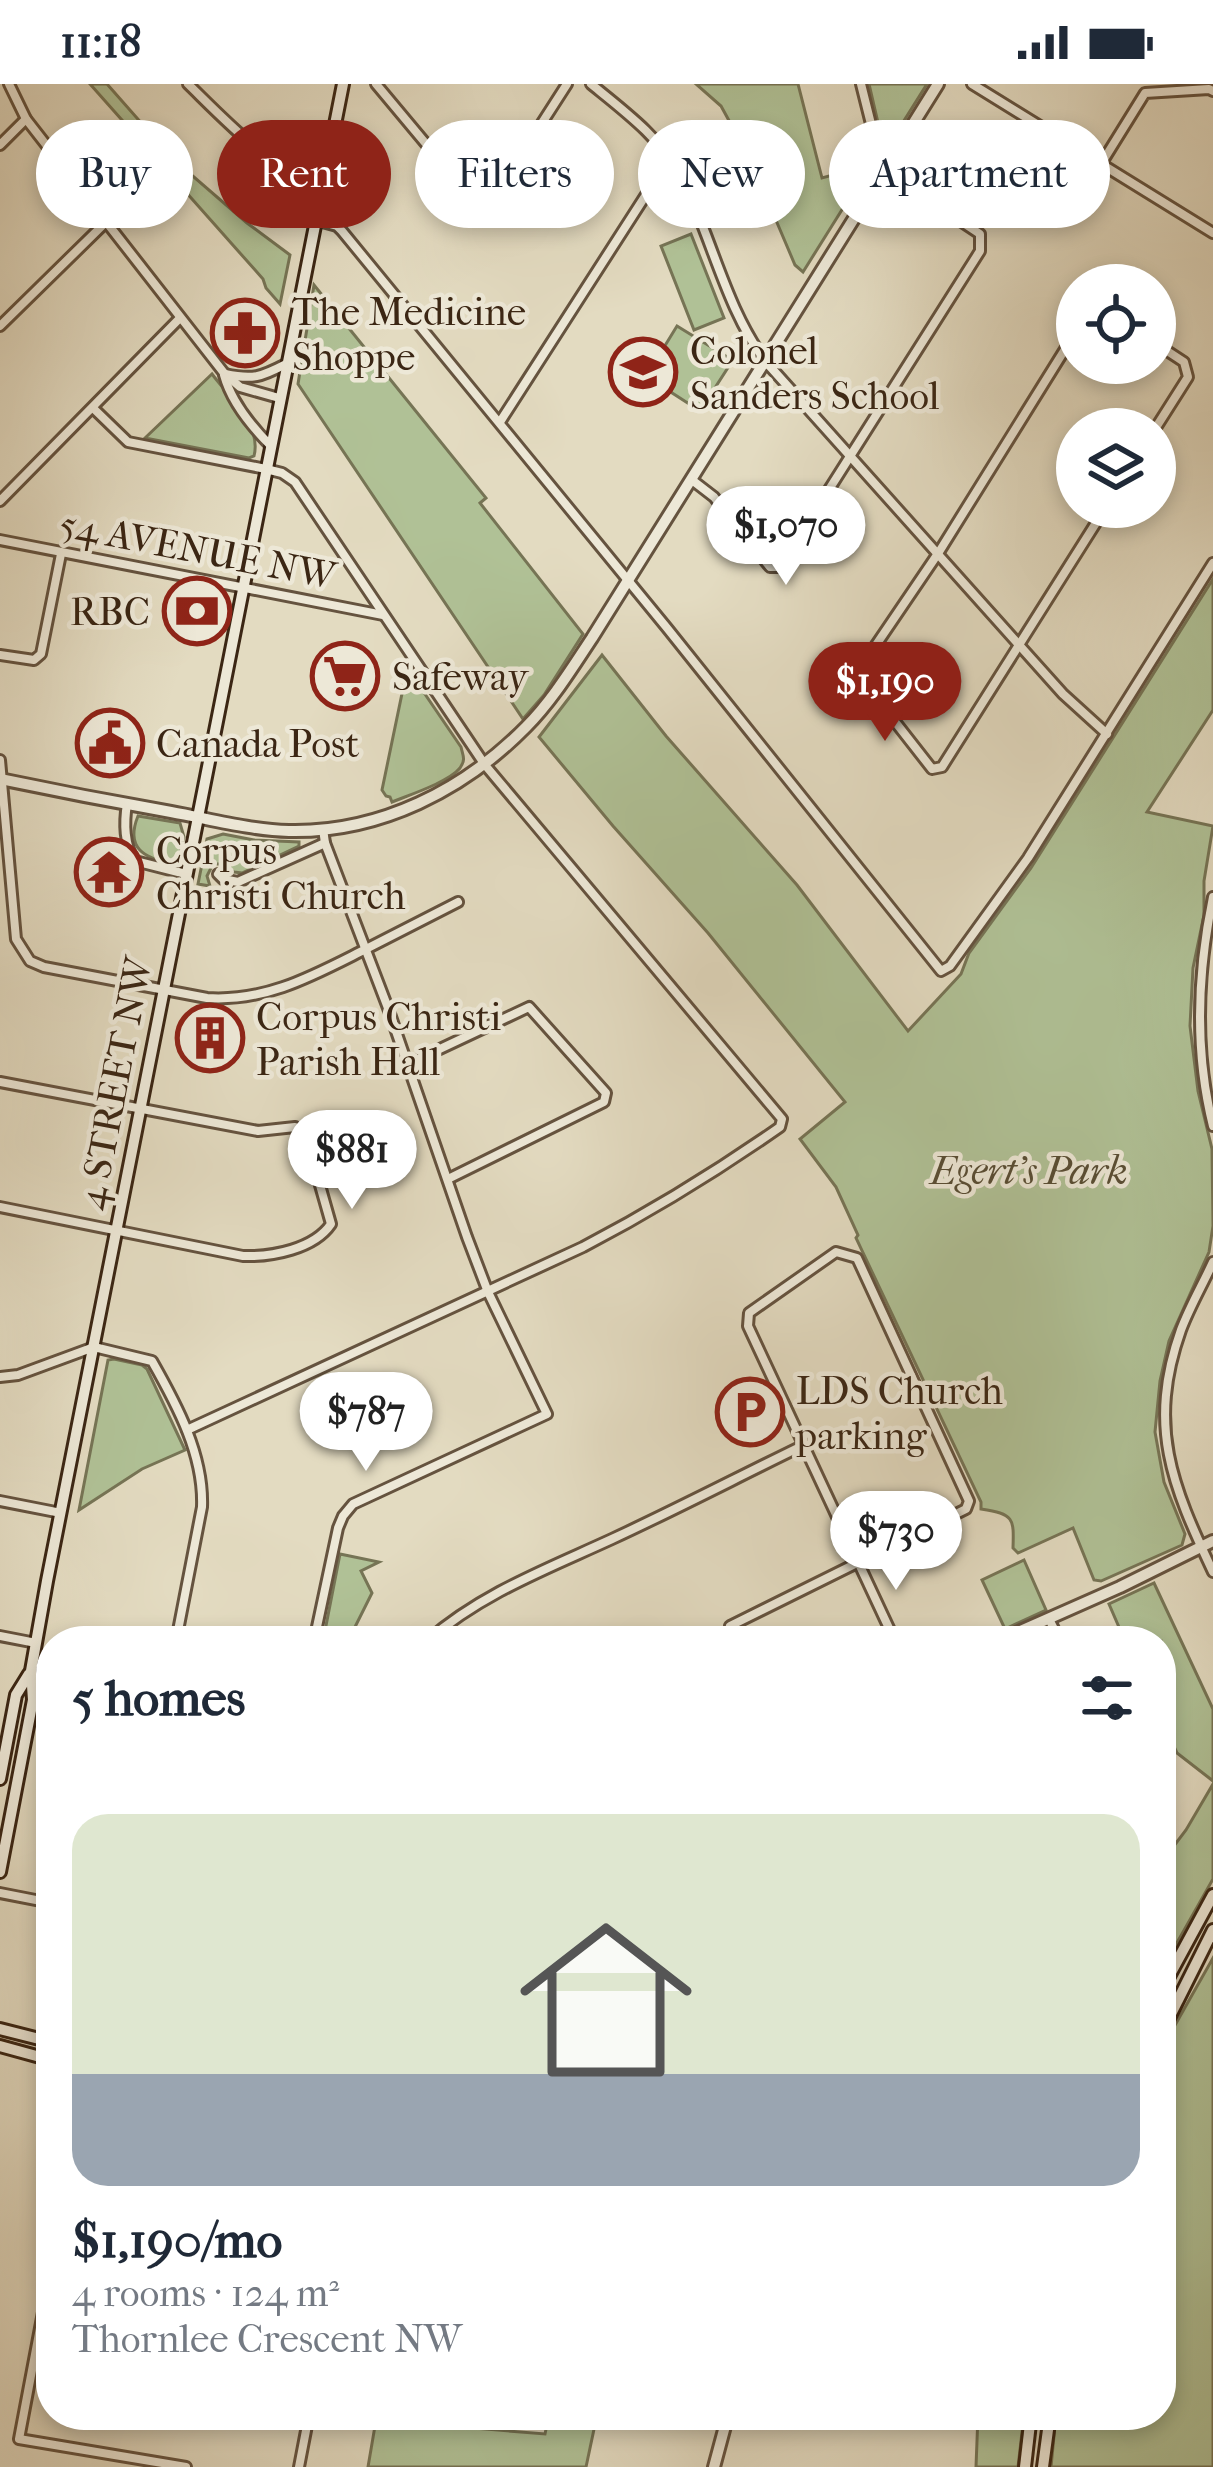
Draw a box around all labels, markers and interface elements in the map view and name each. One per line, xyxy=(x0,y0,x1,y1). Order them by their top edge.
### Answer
text: 11:18 xyxy=(60,16,142,69)
chip: Buy xyxy=(36,120,193,228)
chip: Rent xyxy=(217,120,391,228)
chip: Filters xyxy=(415,120,614,228)
chip: New xyxy=(638,120,805,228)
chip: Apartment xyxy=(829,120,1110,228)
map controls xyxy=(1056,264,1176,528)
button: locate xyxy=(1056,264,1176,384)
place label: The Medicine Shoppe xyxy=(292,289,526,380)
pharmacy icon: The Medicine Shoppe xyxy=(210,298,280,368)
place label: Colonel Sanders School xyxy=(690,328,940,419)
school or university icon: Colonel Sanders School xyxy=(608,337,678,407)
button: layers xyxy=(1056,408,1176,528)
pin: $1,070 xyxy=(688,486,884,588)
street label: 54 AVENUE NW xyxy=(56,501,341,600)
text: $1,070 xyxy=(733,502,839,548)
bank icon: RBC xyxy=(162,576,232,646)
place label: RBC xyxy=(70,589,150,635)
supermarket icon: Safeway xyxy=(310,641,380,711)
pin: $1,190 xyxy=(787,642,983,744)
place label: Safeway xyxy=(392,654,529,700)
text: $1,190 xyxy=(835,658,935,704)
public building icon: Canada Post xyxy=(75,708,145,778)
place label: Canada Post xyxy=(156,721,359,767)
place label: Corpus Christi Church xyxy=(156,828,406,919)
temple icon: Corpus Christi Church xyxy=(74,837,144,907)
street label: 4 STREET NW xyxy=(68,951,162,1213)
place label: Corpus Christi Parish Hall xyxy=(256,994,502,1085)
building icon: Corpus Christi Parish Hall xyxy=(175,1003,245,1073)
pin: $881 xyxy=(281,1110,423,1212)
text: $881 xyxy=(315,1126,389,1172)
park label: Egert's Park xyxy=(928,1148,1128,1194)
place label: LDS Church parking xyxy=(795,1368,1003,1459)
pin: $787 xyxy=(295,1372,437,1474)
parking icon: LDS Church parking xyxy=(715,1377,785,1447)
text: $787 xyxy=(327,1388,405,1434)
pin: $730 xyxy=(825,1491,967,1593)
text: $730 xyxy=(857,1507,935,1553)
icon: filters xyxy=(1074,1665,1140,1731)
text: 5 homes xyxy=(72,1668,245,1728)
icon: home xyxy=(498,1892,714,2108)
text: $1,190/mo xyxy=(72,2210,282,2270)
text: 4 rooms · 124 m² xyxy=(72,2270,339,2316)
text: Thornlee Crescent NW xyxy=(72,2316,462,2362)

